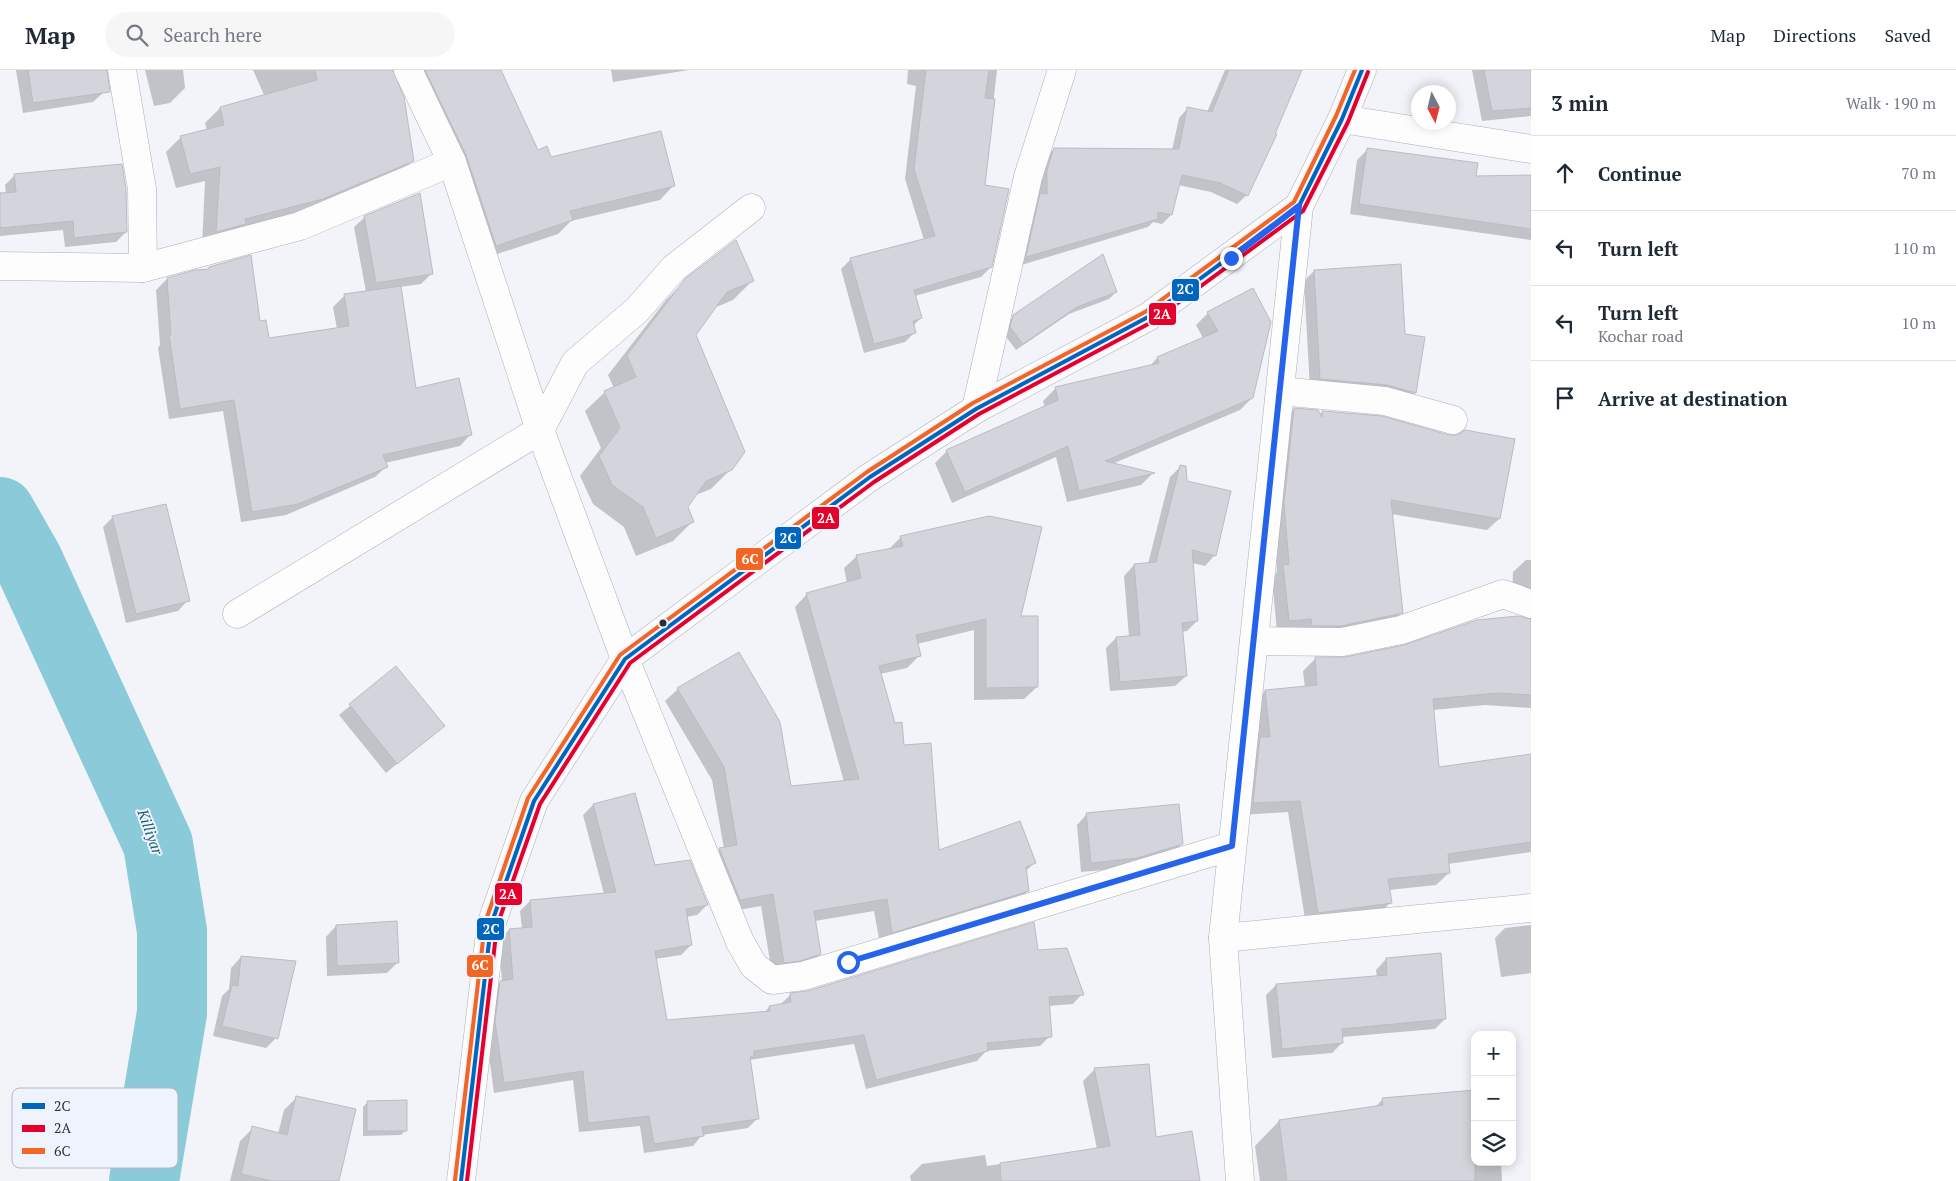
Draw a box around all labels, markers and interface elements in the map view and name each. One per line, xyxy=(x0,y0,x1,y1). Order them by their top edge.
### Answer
search box xyxy=(105,12,455,57)
text: Map xyxy=(25,19,75,51)
icon: search xyxy=(123,21,151,49)
text: Search here xyxy=(163,22,262,47)
text: Map xyxy=(1710,23,1745,47)
text: Directions xyxy=(1773,23,1856,47)
text: Saved xyxy=(1884,23,1931,47)
north arrow xyxy=(1411,85,1456,130)
text: 3 min xyxy=(1551,89,1608,117)
text: Walk · 190 m xyxy=(1846,92,1936,114)
icon: ahead xyxy=(1551,159,1579,187)
text: Continue xyxy=(1598,161,1682,186)
text: 70 m xyxy=(1901,162,1936,184)
icon: left xyxy=(1551,234,1579,262)
text: Turn left xyxy=(1598,236,1679,261)
text: 110 m xyxy=(1893,237,1936,259)
route end xyxy=(1220,247,1243,270)
line badge: 2C xyxy=(1171,278,1200,302)
text: 2C xyxy=(1176,279,1194,298)
text: Turn left xyxy=(1598,300,1679,325)
line badge: 2A xyxy=(1148,302,1177,326)
text: 2A xyxy=(1153,304,1172,323)
icon: left xyxy=(1551,309,1579,337)
text: 10 m xyxy=(1901,312,1936,334)
text: Kochar road xyxy=(1598,325,1683,347)
icon: arrive xyxy=(1551,384,1579,412)
text: Arrive at destination xyxy=(1598,386,1787,411)
line badge: 2A xyxy=(811,506,840,530)
text: 2A xyxy=(817,508,836,527)
line badge: 2C xyxy=(774,526,802,550)
text: 2C xyxy=(779,528,797,547)
line badge: 6C xyxy=(735,547,764,571)
text: 6C xyxy=(741,549,759,568)
unlabelled marker xyxy=(658,618,668,628)
water label: Killiyar xyxy=(133,805,169,858)
line badge: 2A xyxy=(494,882,523,906)
text: 2A xyxy=(499,884,518,903)
line badge: 2C xyxy=(476,917,505,941)
text: 2C xyxy=(482,919,500,938)
route start xyxy=(837,951,860,974)
line badge: 6C xyxy=(466,954,494,978)
text: 6C xyxy=(471,955,489,974)
map controls xyxy=(1471,1031,1516,1166)
button: + xyxy=(1471,1031,1516,1076)
button: − xyxy=(1471,1076,1516,1121)
legend xyxy=(12,1088,178,1168)
text: 2C xyxy=(54,1096,70,1115)
text: 2A xyxy=(54,1118,71,1137)
button: layers xyxy=(1471,1121,1516,1166)
text: 6C xyxy=(54,1141,70,1160)

